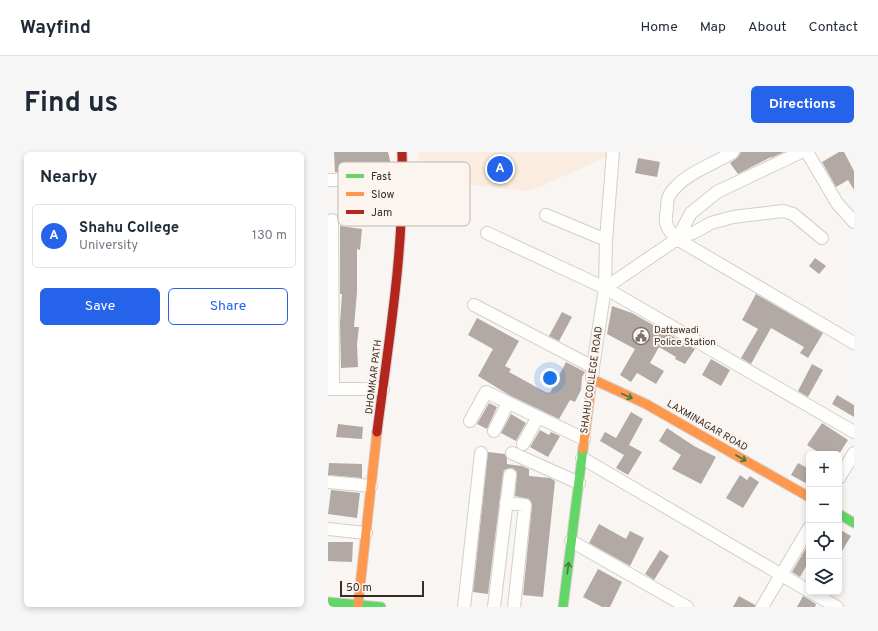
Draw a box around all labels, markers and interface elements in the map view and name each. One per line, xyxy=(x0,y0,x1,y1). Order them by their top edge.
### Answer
text: Wayfind xyxy=(20,16,91,40)
text: Home xyxy=(641,19,678,36)
text: Map xyxy=(700,19,726,36)
text: About xyxy=(748,19,787,36)
text: Contact xyxy=(809,19,858,36)
text: Find us xyxy=(24,86,118,122)
button: Directions xyxy=(751,86,854,123)
pin: A xyxy=(487,154,513,184)
legend xyxy=(338,162,470,226)
text: Nearby xyxy=(40,167,97,189)
text: Fast xyxy=(371,170,391,184)
text: Slow xyxy=(371,188,394,202)
text: Jam xyxy=(371,206,392,220)
text: Shahu College xyxy=(79,219,179,238)
text: A xyxy=(49,228,59,244)
text: 130 m xyxy=(252,228,287,244)
text: University xyxy=(79,238,138,254)
button: Save xyxy=(40,288,160,325)
button: Share xyxy=(168,288,288,325)
place label: Dattawadi Police Station xyxy=(654,324,716,349)
street label: SHAHU COLLEGE ROAD xyxy=(578,325,606,434)
public building icon: Dattawadi Police Station xyxy=(631,326,651,346)
street label: DHOMKAR PATH xyxy=(363,339,385,415)
your location xyxy=(540,368,560,388)
one-way arrow xyxy=(621,393,633,400)
street label: LAXMINAGAR ROAD xyxy=(664,398,750,455)
map controls xyxy=(806,451,842,595)
button: + xyxy=(806,451,842,487)
one-way arrow xyxy=(735,455,747,463)
button: − xyxy=(806,487,842,523)
button: locate xyxy=(806,523,842,559)
button: layers xyxy=(806,559,842,595)
one-way arrow xyxy=(564,562,572,575)
scale bar xyxy=(340,579,424,598)
text: 50 m xyxy=(346,581,372,595)

